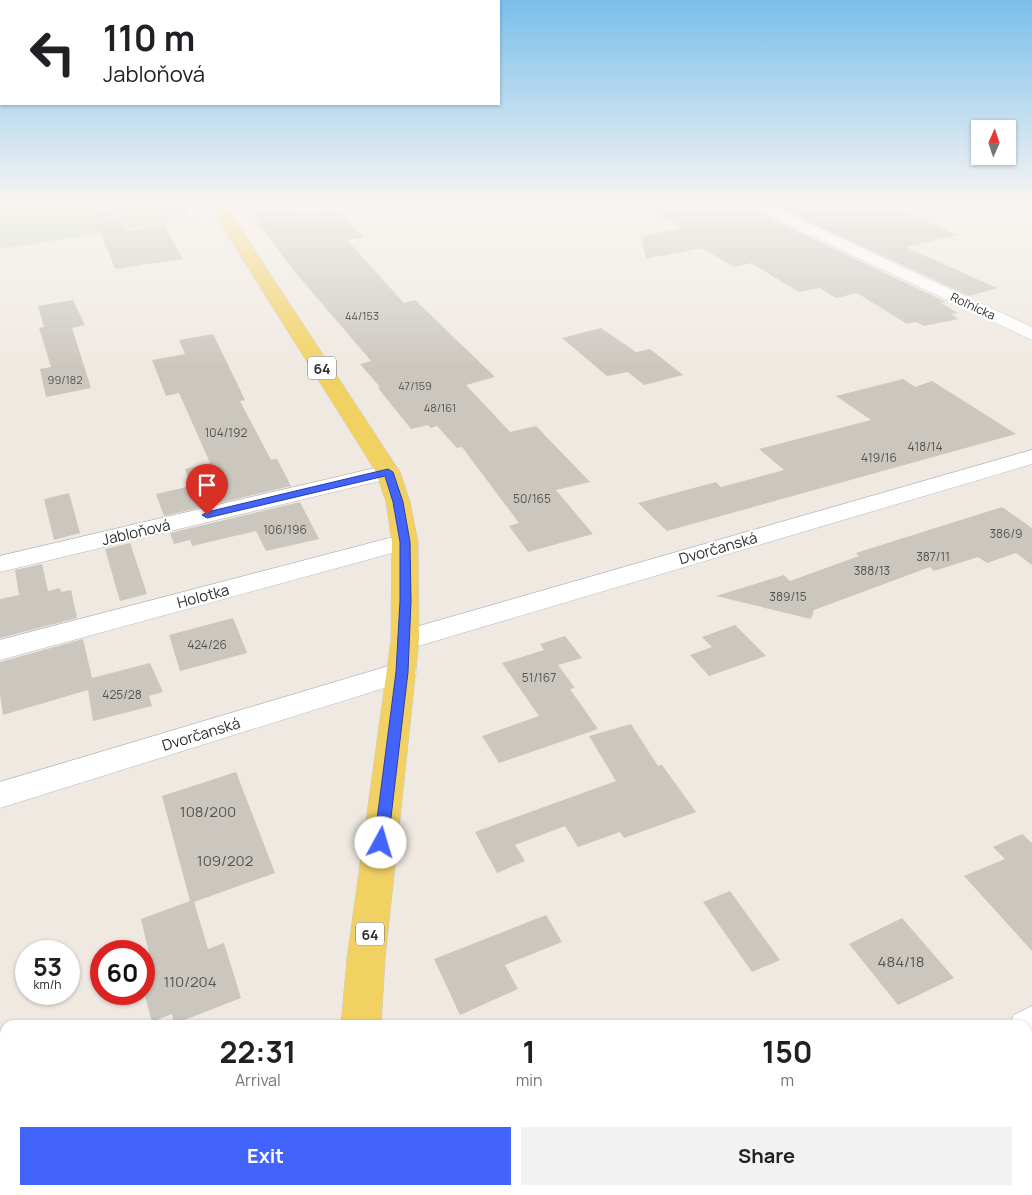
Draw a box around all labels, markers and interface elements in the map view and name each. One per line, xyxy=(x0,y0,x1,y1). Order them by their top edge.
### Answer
text: 110 m xyxy=(103,14,195,62)
icon: left xyxy=(20,20,85,85)
text: Jabloňová xyxy=(103,59,205,89)
north arrow xyxy=(971,120,1016,165)
map controls xyxy=(971,120,1016,165)
street label: Roľnícka xyxy=(948,288,998,324)
house number: 44/153 xyxy=(345,308,379,323)
road number: 64 xyxy=(308,356,336,379)
house number: 99/182 xyxy=(48,372,82,387)
house number: 47/159 xyxy=(398,378,432,393)
house number: 48/161 xyxy=(424,400,456,415)
house number: 104/192 xyxy=(205,424,247,441)
house number: 418/14 xyxy=(907,438,943,455)
house number: 419/16 xyxy=(861,449,897,466)
pin xyxy=(186,464,228,515)
icon: arrive xyxy=(193,471,221,499)
house number: 50/165 xyxy=(513,490,551,507)
street label: Jabloňová xyxy=(100,514,172,550)
house number: 106/196 xyxy=(263,521,307,538)
house number: 386/9 xyxy=(989,525,1023,542)
street label: Dvorčanská xyxy=(676,527,760,569)
house number: 387/11 xyxy=(916,548,950,565)
house number: 388/13 xyxy=(854,562,890,579)
street label: Holotka xyxy=(175,579,231,613)
house number: 389/15 xyxy=(769,588,807,605)
house number: 424/26 xyxy=(187,636,227,653)
house number: 51/167 xyxy=(522,669,556,686)
house number: 425/28 xyxy=(102,686,142,703)
street label: Dvorčanská xyxy=(159,712,243,756)
house number: 108/200 xyxy=(180,801,236,822)
position arrow xyxy=(354,816,406,868)
house number: 109/202 xyxy=(197,850,253,871)
road number: 64 xyxy=(356,922,384,946)
speed limit sign: 60 xyxy=(90,940,155,1005)
text: 53 xyxy=(33,949,62,984)
house number: 484/18 xyxy=(878,951,924,972)
house number: 110/204 xyxy=(163,971,217,992)
text: km/h xyxy=(34,976,61,993)
text: 22:31 xyxy=(220,1031,296,1072)
text: 1 xyxy=(522,1031,536,1072)
text: 150 xyxy=(762,1031,812,1072)
text: Arrival xyxy=(235,1069,281,1091)
text: min xyxy=(516,1069,542,1091)
text: m xyxy=(780,1069,794,1091)
button: Exit xyxy=(20,1127,511,1185)
button: Share xyxy=(521,1127,1012,1185)

